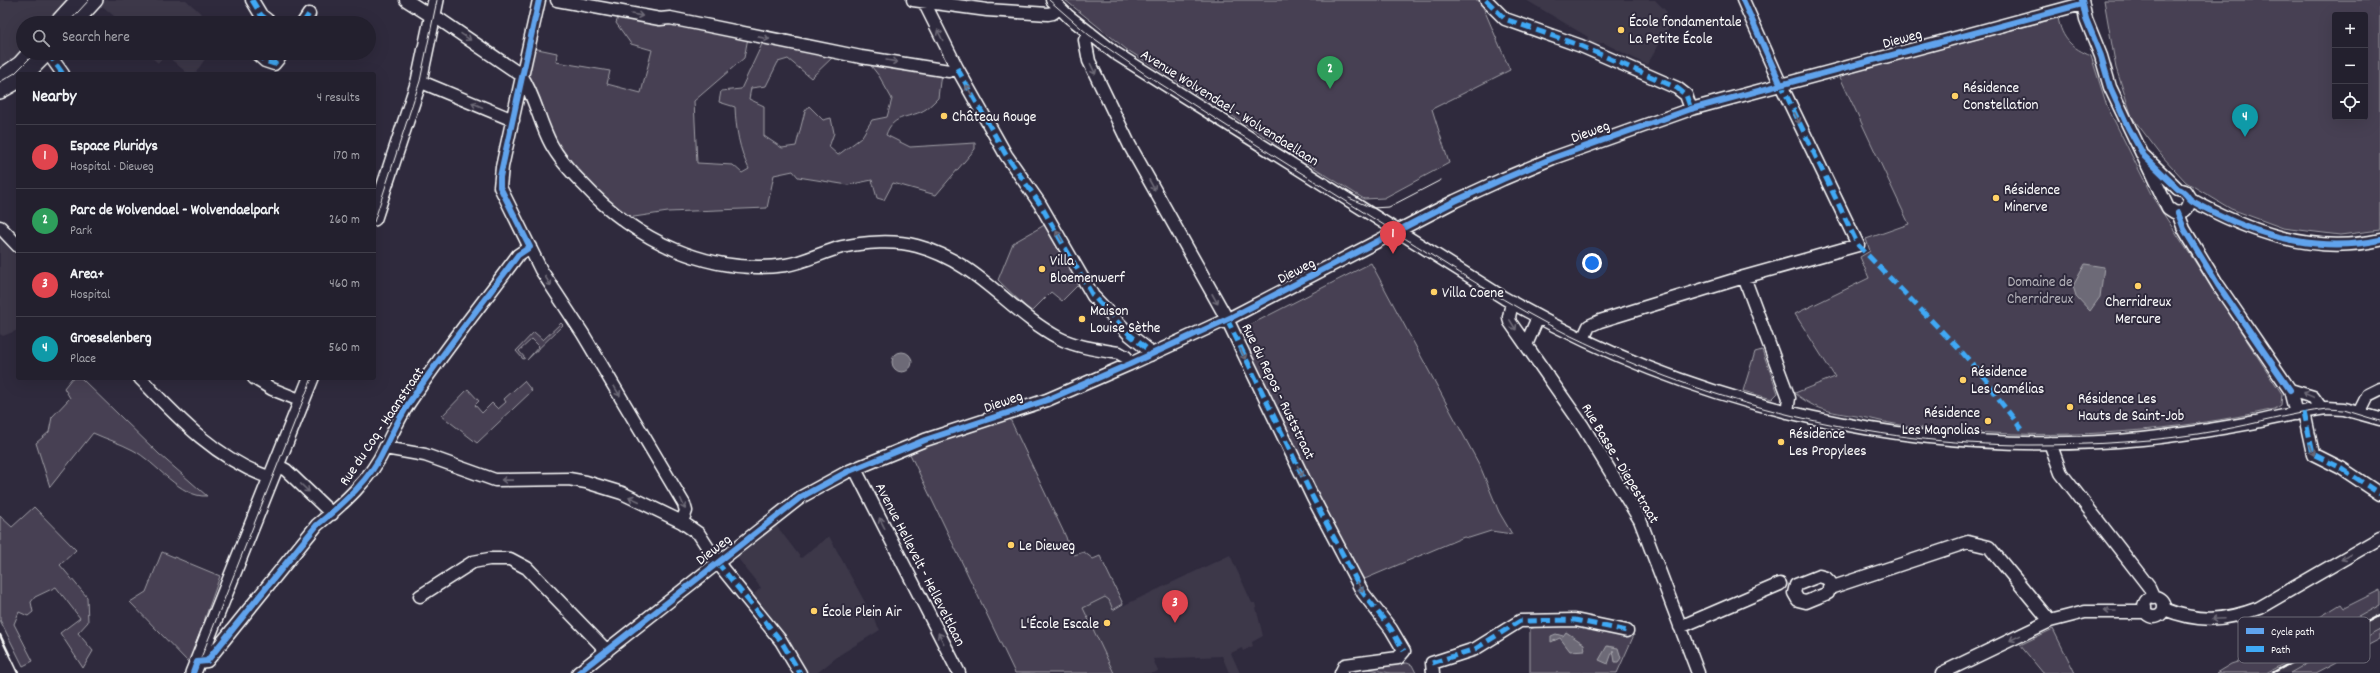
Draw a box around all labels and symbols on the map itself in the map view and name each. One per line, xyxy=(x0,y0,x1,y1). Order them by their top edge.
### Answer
one-way arrow xyxy=(630,11,643,19)
place label: École fondamentale La Petite École xyxy=(1629,12,1742,51)
street label: Dieweg xyxy=(1880,24,1925,56)
marker: École fondamentale La Petite École xyxy=(1616,25,1626,35)
one-way arrow xyxy=(936,29,943,41)
one-way arrow xyxy=(460,33,471,41)
one-way arrow xyxy=(757,35,770,43)
street label: Avenue Wolvendael - Wolvendaellaan xyxy=(1135,45,1323,173)
pin: 2 xyxy=(1317,56,1343,89)
one-way arrow xyxy=(885,57,898,65)
one-way arrow xyxy=(1090,63,1097,75)
place label: Résidence Constellation xyxy=(1963,78,2039,117)
one-way arrow xyxy=(965,84,973,96)
marker: Résidence Constellation xyxy=(1950,91,1960,101)
one-way arrow xyxy=(471,101,483,108)
pin: 4 xyxy=(2232,104,2258,137)
place label: Château Rouge xyxy=(952,107,1037,129)
marker: Château Rouge xyxy=(939,111,949,121)
one-way arrow xyxy=(1794,112,1801,124)
street label: Dieweg xyxy=(1568,116,1613,150)
one-way arrow xyxy=(1149,179,1156,191)
place label: Résidence Minerve xyxy=(2004,180,2060,219)
marker: Résidence Minerve xyxy=(1991,193,2001,203)
pin: 1 xyxy=(1380,221,1406,254)
one-way arrow xyxy=(1054,230,1062,242)
place label: Villa Bloemenwerf xyxy=(1050,251,1126,290)
street label: Dieweg xyxy=(1274,253,1320,291)
your location xyxy=(1582,253,1602,273)
marker: Villa Bloemenwerf xyxy=(1037,264,1047,274)
park label: Domaine de Cherridreux xyxy=(2007,272,2073,311)
one-way arrow xyxy=(544,275,552,286)
marker: Cherridreux Mercure xyxy=(2133,281,2143,291)
place label: Villa Coene xyxy=(1442,283,1504,305)
marker: Villa Coene xyxy=(1429,287,1439,297)
place label: Cherridreux Mercure xyxy=(2105,292,2171,331)
one-way arrow xyxy=(1211,293,1219,305)
place label: Maison Louise Sèthe xyxy=(1090,301,1161,340)
marker: Maison Louise Sèthe xyxy=(1077,314,1087,324)
one-way arrow xyxy=(1509,319,1517,330)
street label: Rue du Repos - Ruststraat xyxy=(1235,320,1320,464)
one-way arrow xyxy=(1240,348,1247,360)
place label: Résidence Les Camélias xyxy=(1971,362,2044,401)
street label: Rue du Coq - Haanstraat xyxy=(335,363,431,491)
marker: Résidence Les Camélias xyxy=(1958,375,1968,385)
one-way arrow xyxy=(614,385,622,397)
street label: Dieweg xyxy=(981,386,1026,420)
place label: Résidence Les Hauts de Saint-Job xyxy=(2078,389,2184,428)
one-way arrow xyxy=(2303,391,2315,399)
street label: Rue Basse - Diepestraat xyxy=(1575,400,1664,529)
marker: Résidence Les Hauts de Saint-Job xyxy=(2065,402,2075,412)
place label: Résidence Les Magnolias xyxy=(1902,403,1980,442)
marker: Résidence Les Magnolias xyxy=(1983,416,1993,426)
place label: Résidence Les Propylees xyxy=(1789,424,1867,463)
marker: Résidence Les Propylees xyxy=(1776,437,1786,447)
one-way arrow xyxy=(2309,443,2317,455)
one-way arrow xyxy=(1297,465,1304,477)
one-way arrow xyxy=(501,476,514,484)
street label: Avenue Hellevelt - Helleveltlaan xyxy=(868,479,970,651)
one-way arrow xyxy=(300,484,310,493)
one-way arrow xyxy=(628,495,640,502)
one-way arrow xyxy=(680,497,687,509)
one-way arrow xyxy=(877,517,885,529)
street label: Dieweg xyxy=(692,530,737,572)
place label: Le Dieweg xyxy=(1019,536,1075,558)
marker: Le Dieweg xyxy=(1006,540,1016,550)
one-way arrow xyxy=(2340,554,2352,562)
one-way arrow xyxy=(1357,580,1364,592)
pin: 3 xyxy=(1162,590,1188,623)
place label: École Plein Air xyxy=(822,602,902,624)
marker: École Plein Air xyxy=(809,606,819,616)
one-way arrow xyxy=(2104,607,2117,615)
place label: L'École Escale xyxy=(1020,614,1099,636)
one-way arrow xyxy=(2212,615,2225,622)
legend xyxy=(2238,617,2370,663)
marker: L'École Escale xyxy=(1102,618,1112,628)
text: Cycle path xyxy=(2271,625,2315,641)
one-way arrow xyxy=(937,633,944,645)
one-way arrow xyxy=(2010,635,2022,642)
text: Path xyxy=(2271,643,2290,659)

